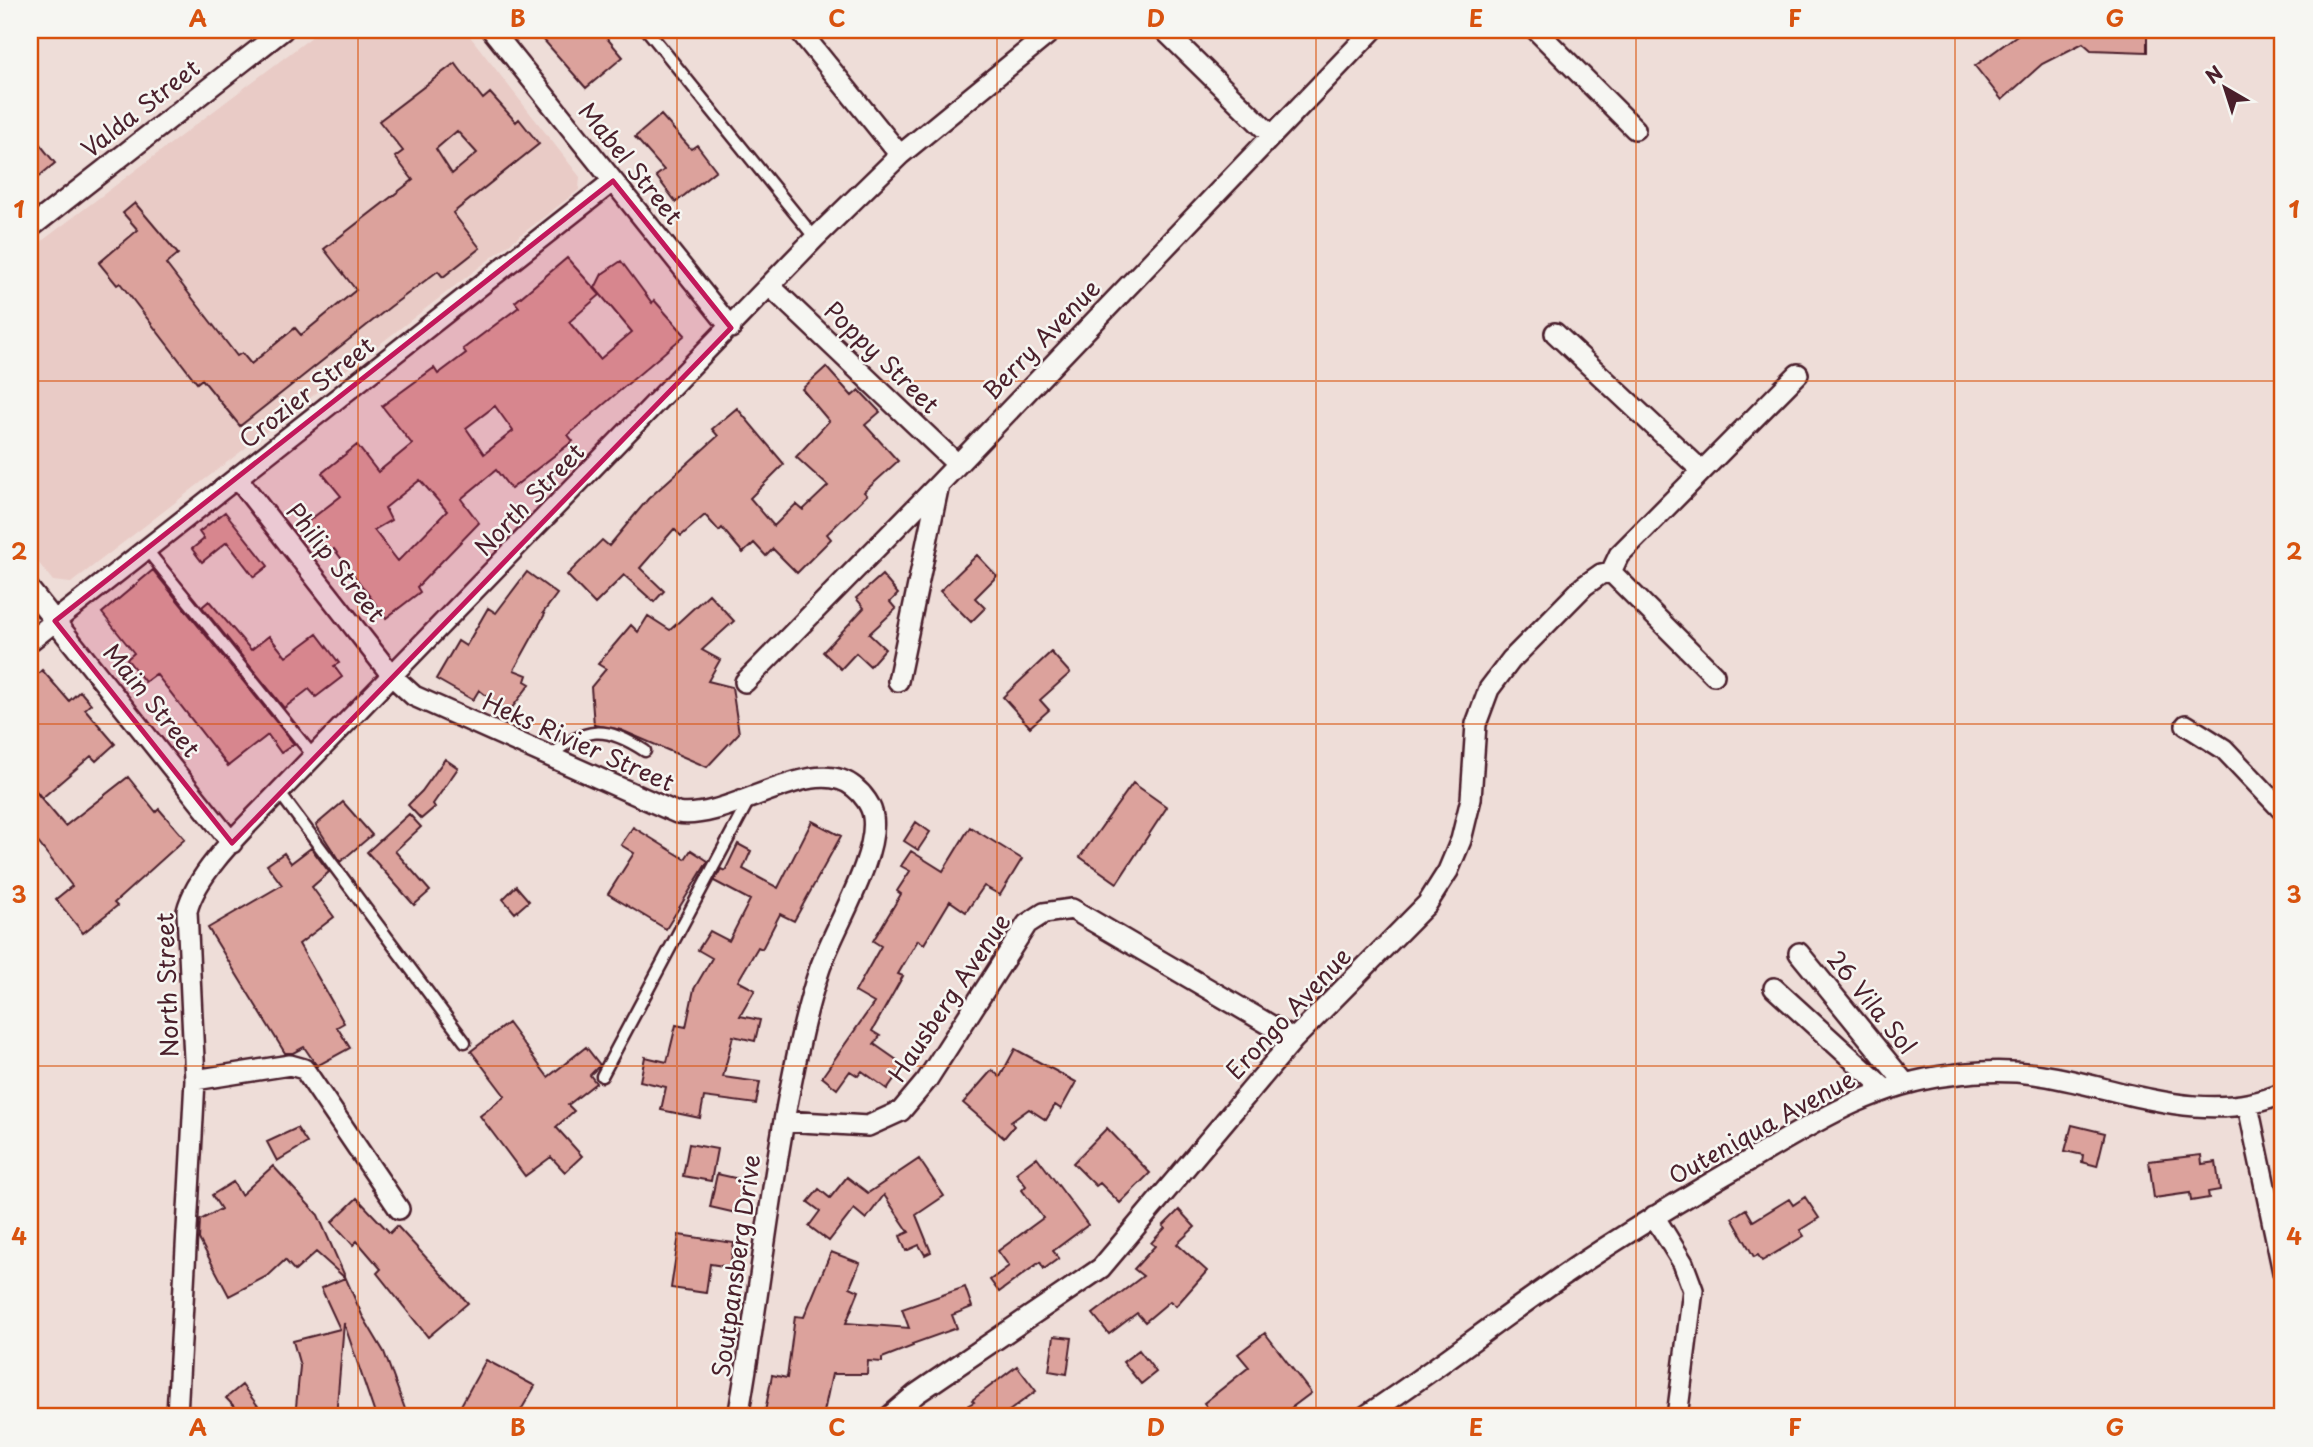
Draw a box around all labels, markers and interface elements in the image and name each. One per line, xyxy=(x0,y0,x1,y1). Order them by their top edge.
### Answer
text: A xyxy=(189,0,207,35)
text: B xyxy=(510,0,526,35)
text: C xyxy=(828,0,846,35)
text: D xyxy=(1147,0,1165,35)
text: E xyxy=(1469,0,1483,35)
text: F xyxy=(1788,0,1802,35)
text: G xyxy=(2106,0,2124,35)
street label: Valda Street xyxy=(73,49,207,165)
north arrow xyxy=(2190,52,2260,122)
text: N xyxy=(2199,58,2228,90)
street label: Mabel Street xyxy=(571,94,692,232)
text: 1 xyxy=(14,191,25,226)
text: 1 xyxy=(2289,191,2300,226)
street label: Berry Avenue xyxy=(974,270,1107,407)
street label: Poppy Street xyxy=(816,292,948,421)
street label: Crozier Street xyxy=(230,327,381,456)
street label: North Street xyxy=(465,434,592,563)
street label: Philip Street xyxy=(278,494,395,629)
text: 2 xyxy=(11,533,27,568)
text: 2 xyxy=(2286,533,2302,568)
street label: Main Street xyxy=(95,635,210,764)
street label: Heks Rivier Street xyxy=(477,683,681,800)
text: 3 xyxy=(11,876,27,911)
text: 3 xyxy=(2286,876,2302,911)
street label: Hausberg Avenue xyxy=(878,905,1018,1089)
street label: North Street xyxy=(145,912,187,1058)
street label: Erongo Avenue xyxy=(1217,938,1358,1087)
street label: 26 Vila Sol xyxy=(1819,942,1926,1062)
street label: Outeniqua Avenue xyxy=(1661,1060,1861,1193)
street label: Soutpansberg Drive xyxy=(702,1152,768,1379)
text: 4 xyxy=(11,1218,27,1253)
text: 4 xyxy=(2286,1218,2302,1253)
text: A xyxy=(189,1409,207,1444)
text: B xyxy=(510,1409,526,1444)
text: C xyxy=(828,1409,846,1444)
text: D xyxy=(1147,1409,1165,1444)
text: E xyxy=(1469,1409,1483,1444)
text: F xyxy=(1788,1409,1802,1444)
text: G xyxy=(2106,1409,2124,1444)

